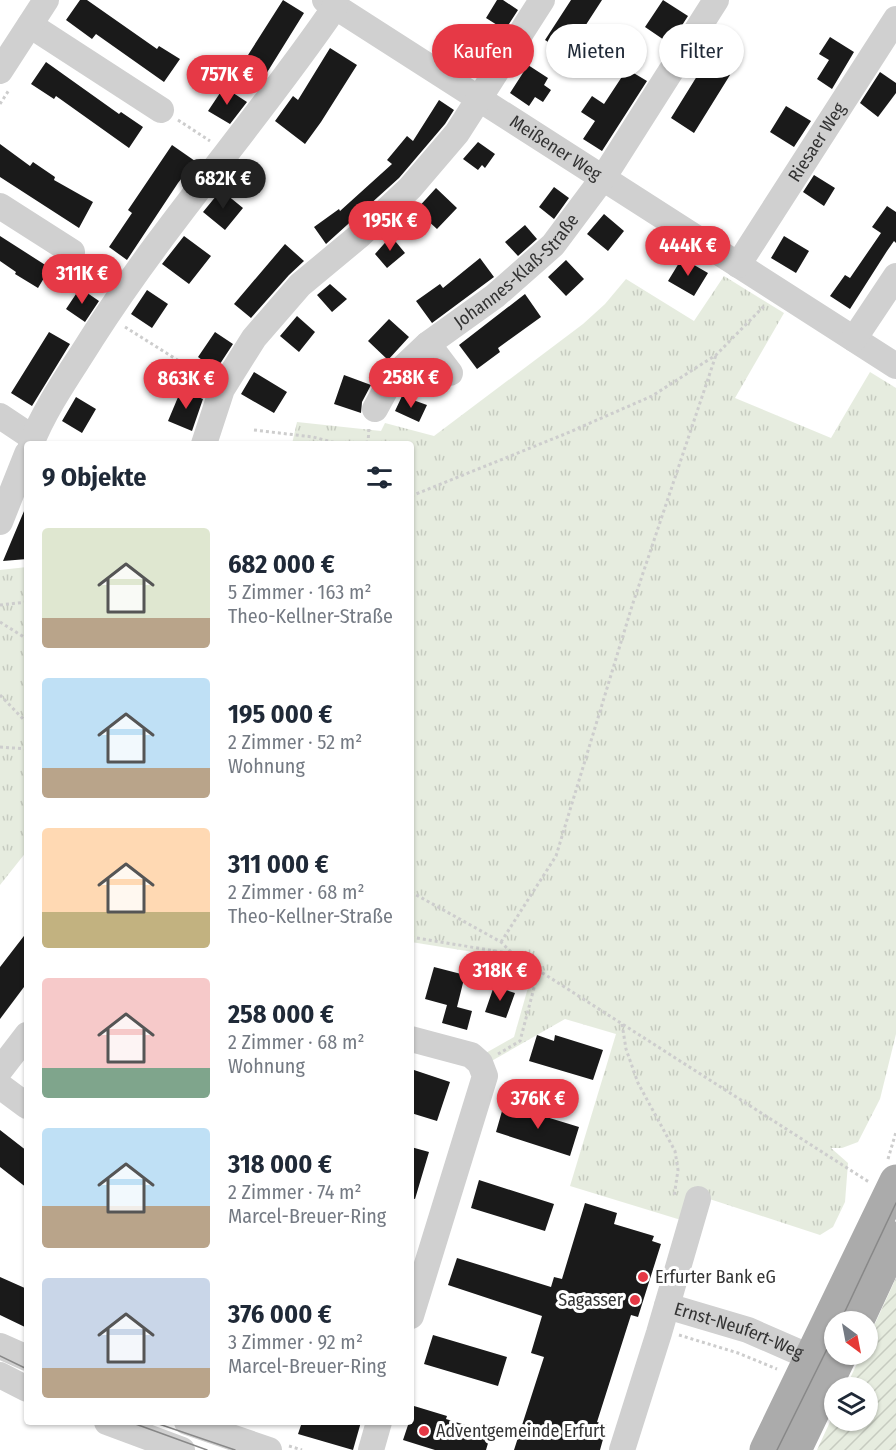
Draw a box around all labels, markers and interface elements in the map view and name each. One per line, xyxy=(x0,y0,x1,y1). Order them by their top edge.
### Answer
chip: Kaufen xyxy=(432,24,534,78)
chip: Mieten xyxy=(546,24,647,78)
chip: Filter xyxy=(659,24,744,78)
pin: 757K € xyxy=(178,55,276,106)
text: 757K € xyxy=(201,62,253,86)
street label: Riesaer Weg xyxy=(783,98,851,186)
street label: Meißener Weg xyxy=(506,110,606,186)
pin: 682K € xyxy=(174,159,272,210)
text: 682K € xyxy=(195,166,251,190)
pin: 195K € xyxy=(341,201,439,252)
text: 195K € xyxy=(362,208,418,232)
street label: Johannes-Klaß-Straße xyxy=(450,209,583,333)
pin: 444K € xyxy=(639,226,737,277)
text: 444K € xyxy=(659,233,717,257)
pin: 311K € xyxy=(33,254,131,305)
text: 311K € xyxy=(56,261,108,285)
pin: 258K € xyxy=(362,358,460,409)
pin: 863K € xyxy=(137,359,235,410)
text: 258K € xyxy=(383,365,439,389)
text: 863K € xyxy=(158,366,214,390)
icon: filters xyxy=(363,461,396,494)
text: 9 Objekte xyxy=(42,462,146,493)
text: 682 000 € xyxy=(228,549,335,580)
icon: home xyxy=(90,552,162,624)
text: 5 Zimmer · 163 m² xyxy=(228,580,371,604)
text: Theo-Kellner-Straße xyxy=(228,604,393,628)
text: 195 000 € xyxy=(228,699,333,730)
icon: home xyxy=(90,702,162,774)
text: 2 Zimmer · 52 m² xyxy=(228,730,362,754)
text: Wohnung xyxy=(228,754,305,778)
text: 311 000 € xyxy=(228,849,329,880)
icon: home xyxy=(90,852,162,924)
text: 2 Zimmer · 68 m² xyxy=(228,880,364,904)
text: Theo-Kellner-Straße xyxy=(228,904,393,928)
pin: 318K € xyxy=(451,951,549,1002)
text: 318K € xyxy=(473,958,527,982)
text: 258 000 € xyxy=(228,999,334,1030)
icon: home xyxy=(90,1002,162,1074)
text: 2 Zimmer · 68 m² xyxy=(228,1030,364,1054)
text: Wohnung xyxy=(228,1054,305,1078)
pin: 376K € xyxy=(489,1079,587,1130)
text: 376K € xyxy=(511,1086,565,1110)
text: 318 000 € xyxy=(228,1149,332,1180)
icon: home xyxy=(90,1152,162,1224)
text: 2 Zimmer · 74 m² xyxy=(228,1180,362,1204)
text: Marcel-Breuer-Ring xyxy=(228,1204,386,1228)
place label: Erfurter Bank eG xyxy=(655,1266,776,1288)
marker: Erfurter Bank eG xyxy=(636,1270,650,1284)
place label: Sagasser xyxy=(558,1289,624,1311)
marker: Sagasser xyxy=(628,1293,642,1307)
street label: Ernst-Neufert-Weg xyxy=(672,1298,807,1364)
text: 376 000 € xyxy=(228,1299,332,1330)
icon: home xyxy=(90,1302,162,1374)
north arrow xyxy=(824,1311,878,1365)
map controls xyxy=(824,1311,878,1431)
text: 3 Zimmer · 92 m² xyxy=(228,1330,363,1354)
text: Marcel-Breuer-Ring xyxy=(228,1354,386,1378)
button: layers xyxy=(824,1377,878,1431)
place label: Adventgemeinde Erfurt xyxy=(436,1420,605,1442)
marker: Adventgemeinde Erfurt xyxy=(417,1424,431,1438)

